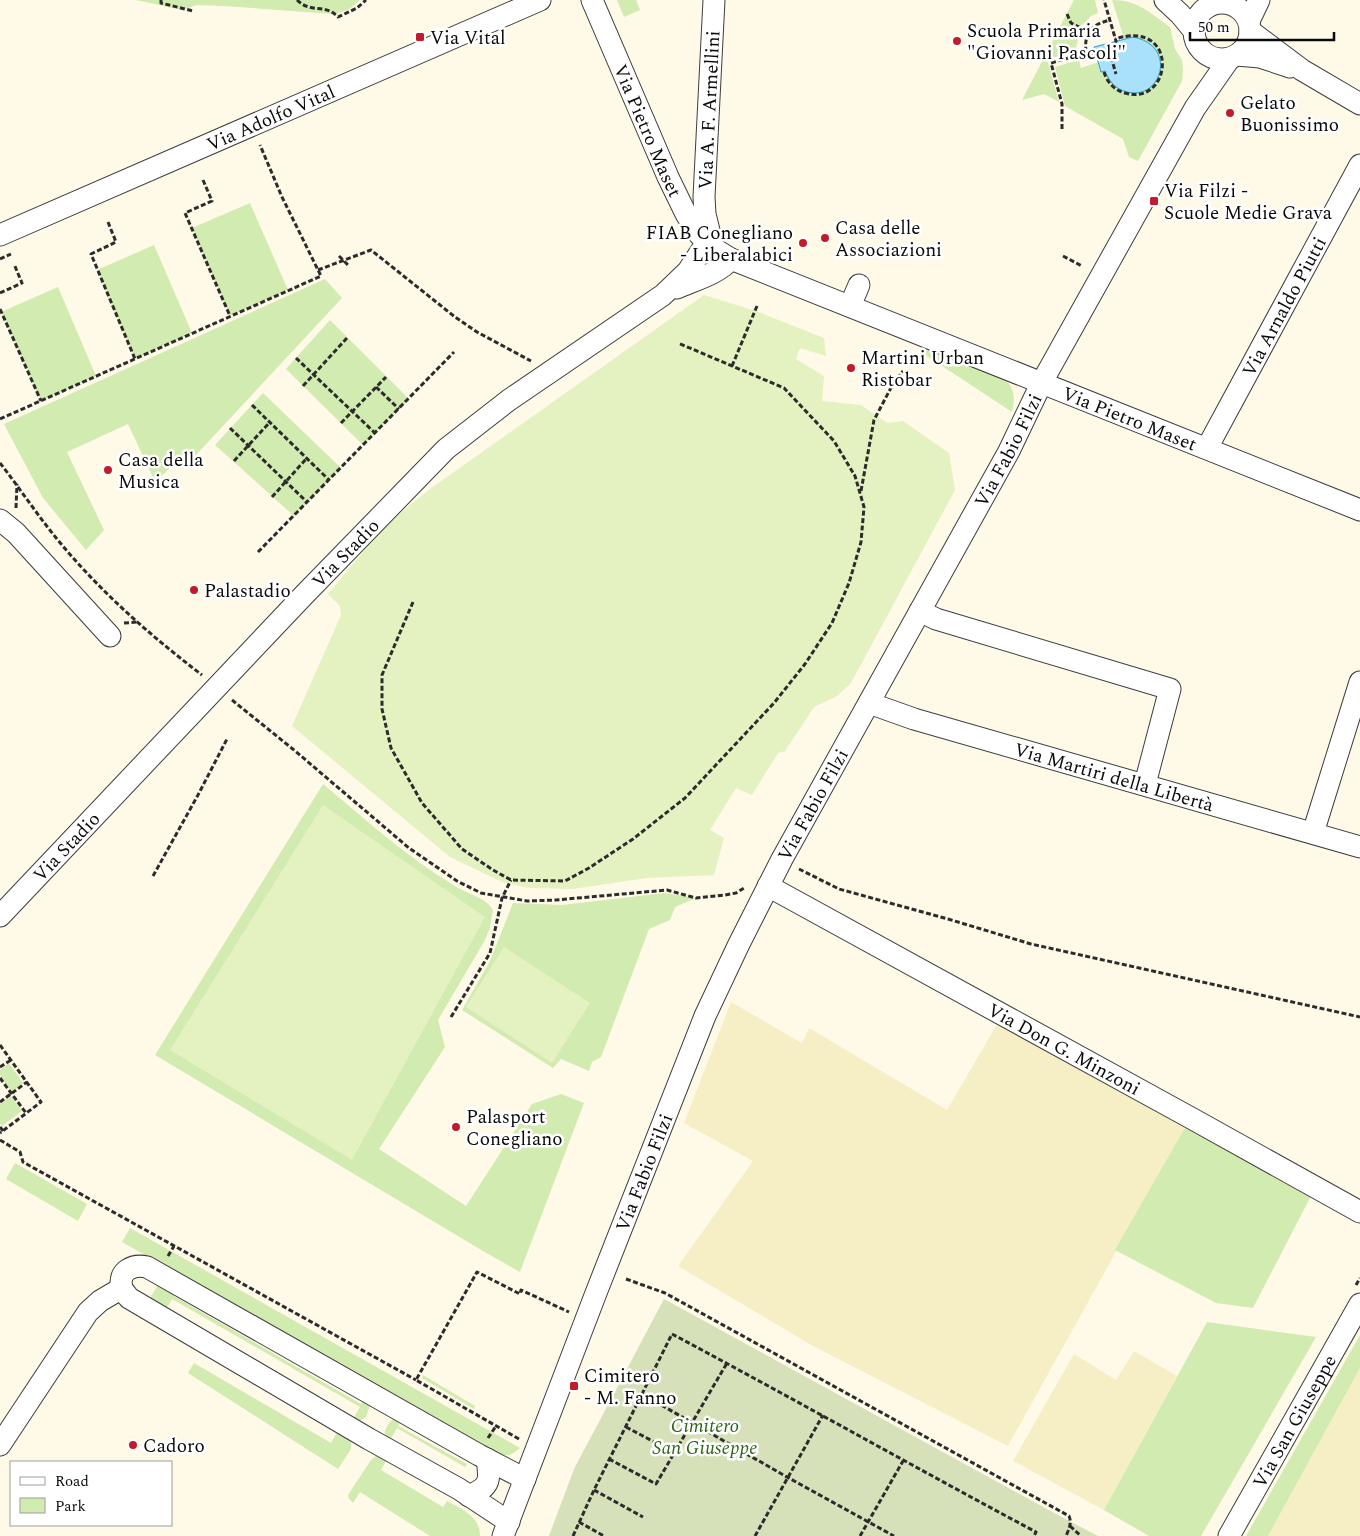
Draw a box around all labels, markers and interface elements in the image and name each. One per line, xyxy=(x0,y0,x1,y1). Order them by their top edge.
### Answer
scale bar xyxy=(1190,10,1334,42)
text: 50 m xyxy=(1198,16,1230,39)
place label: Scuola Primaria "Giovanni Pascoli" xyxy=(967,17,1126,68)
place label: Via Vital xyxy=(430,24,506,53)
street label: Via A. F. Armellini xyxy=(691,30,728,190)
marker: Via Vital xyxy=(414,31,426,43)
marker: Scuola Primaria "Giovanni Pascoli" xyxy=(951,35,963,47)
street label: Via Pietro Maset xyxy=(605,60,689,203)
street label: Via Adolfo Vital xyxy=(202,78,340,159)
place label: Gelato Buonissimo xyxy=(1240,89,1339,140)
marker: Gelato Buonissimo xyxy=(1224,107,1236,119)
place label: Via Filzi - Scuole Medie Grava xyxy=(1164,177,1333,228)
marker: Via Filzi - Scuole Medie Grava xyxy=(1148,195,1160,207)
place label: Casa delle Associazioni xyxy=(835,214,942,265)
place label: FIAB Conegliano - Liberalabici xyxy=(646,219,793,270)
marker: Casa delle Associazioni xyxy=(819,232,831,244)
street label: Via Arnaldo Piutti xyxy=(1235,232,1335,382)
marker: FIAB Conegliano - Liberalabici xyxy=(797,237,809,249)
place label: Martini Urban Ristobar xyxy=(861,344,984,395)
marker: Martini Urban Ristobar xyxy=(845,362,857,374)
street label: Via Pietro Maset xyxy=(1058,380,1201,460)
street label: Via Fabio Filzi xyxy=(968,389,1050,513)
place label: Casa della Musica xyxy=(118,446,204,497)
marker: Casa della Musica xyxy=(102,464,114,476)
street label: Via Stadio xyxy=(305,512,387,595)
place label: Palastadio xyxy=(204,577,291,606)
marker: Palastadio xyxy=(188,584,200,596)
street label: Via Martiri della Libertà xyxy=(1010,735,1218,821)
street label: Via Fabio Filzi xyxy=(771,744,856,867)
street label: Via Stadio xyxy=(27,806,108,889)
street label: Via Don G. Minzoni xyxy=(982,996,1145,1104)
place label: Palasport Conegliano xyxy=(466,1103,563,1154)
street label: Via Fabio Filzi xyxy=(609,1110,681,1236)
marker: Palasport Conegliano xyxy=(450,1121,462,1133)
street label: Via San Giuseppe xyxy=(1246,1350,1345,1494)
place label: Cimitero - M. Fanno xyxy=(584,1362,677,1413)
marker: Cimitero - M. Fanno xyxy=(568,1380,580,1392)
park label: Cimitero San Giuseppe xyxy=(652,1412,758,1463)
place label: Cadoro xyxy=(143,1432,205,1461)
marker: Cadoro xyxy=(127,1439,139,1451)
legend xyxy=(10,1461,172,1526)
text: Road xyxy=(55,1470,89,1493)
text: Park xyxy=(55,1495,86,1518)

